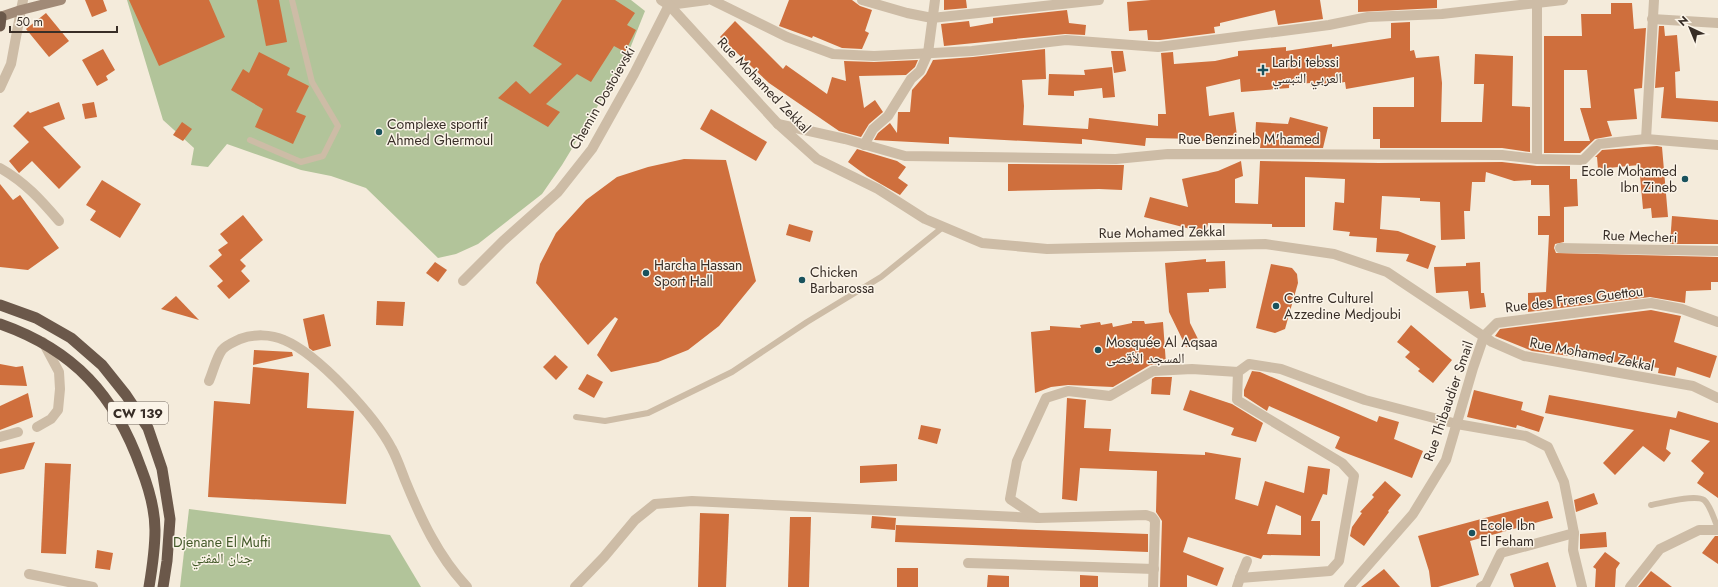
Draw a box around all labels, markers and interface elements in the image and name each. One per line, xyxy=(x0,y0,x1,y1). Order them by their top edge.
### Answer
scale bar xyxy=(10,8,117,34)
north arrow xyxy=(1670,8,1710,48)
text: N xyxy=(1674,12,1692,30)
text: 50 m xyxy=(16,13,43,31)
street label: Rue Mohamed Zekkal xyxy=(713,32,815,138)
street label: Chemin Dostoievski xyxy=(564,43,640,153)
place label: Larbi tebssi العربي التبسي xyxy=(1272,52,1342,90)
marker: Larbi tebssi العربي التبسي xyxy=(1257,64,1269,76)
place label: Complexe sportif Ahmed Ghermoul xyxy=(387,114,493,150)
marker: Complexe sportif Ahmed Ghermoul xyxy=(374,127,384,137)
street label: Rue Benzineb M'hamed xyxy=(1178,129,1320,149)
place label: Ecole Mohamed Ibn Zineb xyxy=(1581,161,1677,197)
marker: Ecole Mohamed Ibn Zineb xyxy=(1680,174,1690,184)
street label: Rue Mohamed Zekkal xyxy=(1098,221,1226,243)
street label: Rue Mecheri xyxy=(1602,225,1678,247)
place label: Harcha Hassan Sport Hall xyxy=(654,255,742,291)
place label: Chicken Barbarossa xyxy=(810,262,874,298)
marker: Harcha Hassan Sport Hall xyxy=(641,268,651,278)
marker: Chicken Barbarossa xyxy=(797,275,807,285)
street label: Rue des Freres Guettou xyxy=(1504,281,1644,317)
place label: Centre Culturel Azzedine Medjoubi xyxy=(1284,288,1401,324)
marker: Centre Culturel Azzedine Medjoubi xyxy=(1271,301,1281,311)
place label: Mosquée Al Aqsaa المسجد الأقصى xyxy=(1106,332,1218,368)
street label: Rue Mohamed Zekkal xyxy=(1528,332,1656,376)
street label: Rue Thibaudier Smail xyxy=(1418,338,1478,464)
marker: Mosquée Al Aqsaa المسجد الأقصى xyxy=(1093,345,1103,355)
road number: CW 139 xyxy=(108,402,168,424)
place label: Ecole Ibn El Feham xyxy=(1480,515,1535,551)
marker: Ecole Ibn El Feham xyxy=(1467,528,1477,538)
park label: Djenane El Mufti جنان المفتي xyxy=(173,532,271,570)

